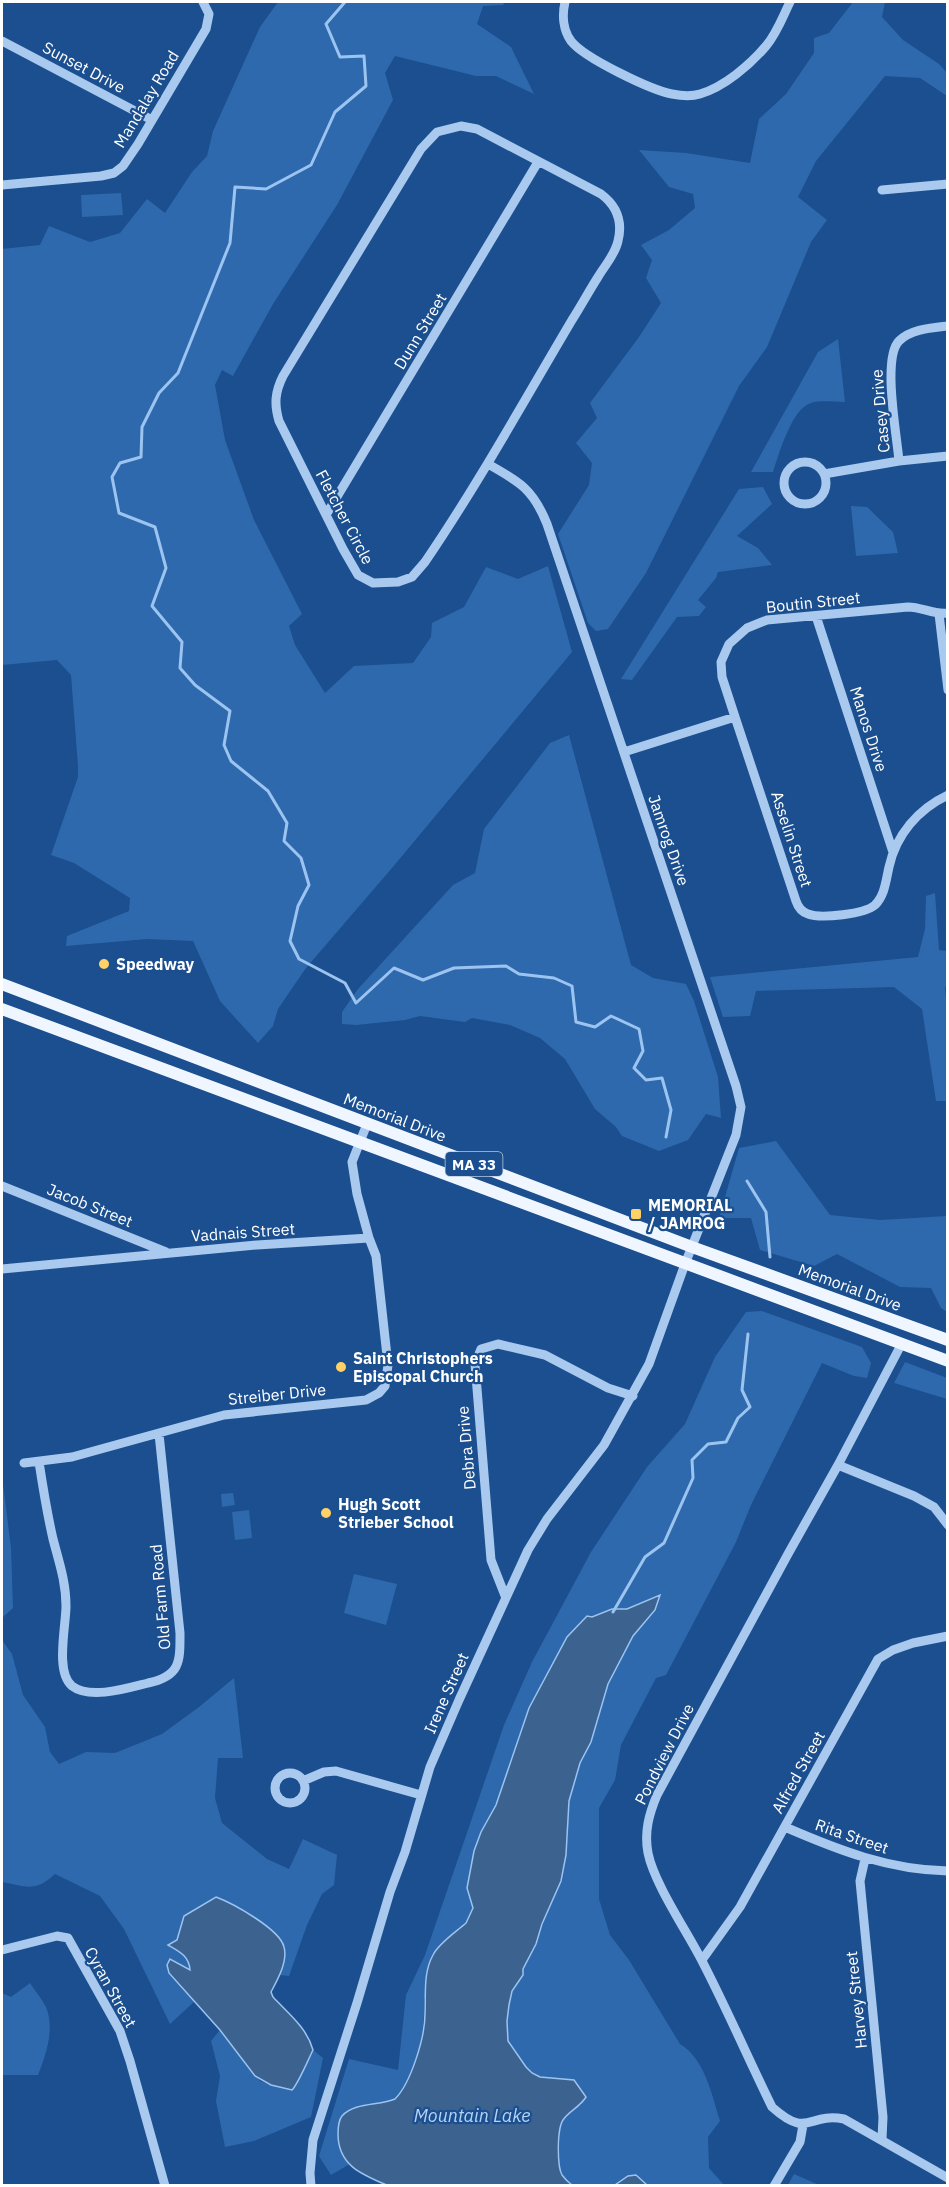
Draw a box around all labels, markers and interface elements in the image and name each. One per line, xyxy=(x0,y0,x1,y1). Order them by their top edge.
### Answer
street label: Sunset Drive xyxy=(39,37,129,97)
street label: Mandalay Road xyxy=(109,47,183,151)
street label: Dunn Street xyxy=(389,289,451,373)
street label: Casey Drive xyxy=(866,368,894,454)
street label: Fletcher Circle xyxy=(312,466,378,568)
street label: Boutin Street xyxy=(765,587,861,617)
street label: Manos Drive xyxy=(846,684,892,774)
street label: Asselin Street xyxy=(767,789,817,889)
street label: Jamrog Drive xyxy=(644,792,694,888)
place label: Speedway xyxy=(116,954,195,974)
marker: Speedway xyxy=(97,957,111,971)
street label: Memorial Drive xyxy=(341,1088,449,1146)
road number: MA 33 xyxy=(446,1152,502,1176)
street label: Jacob Street xyxy=(44,1179,136,1231)
place label: MEMORIAL / JAMROG xyxy=(648,1195,732,1233)
marker: MEMORIAL / JAMROG xyxy=(629,1207,643,1221)
street label: Vadnais Street xyxy=(190,1218,296,1246)
street label: Memorial Drive xyxy=(796,1259,905,1315)
place label: Saint Christophers Episcopal Church xyxy=(353,1348,493,1386)
marker: Saint Christophers Episcopal Church xyxy=(334,1360,348,1374)
street label: Streiber Drive xyxy=(227,1379,327,1409)
street label: Debra Drive xyxy=(452,1405,480,1491)
place label: Hugh Scott Strieber School xyxy=(338,1494,454,1532)
marker: Hugh Scott Strieber School xyxy=(319,1506,333,1520)
street label: Old Farm Road xyxy=(145,1543,175,1651)
street label: Irene Street xyxy=(419,1649,473,1737)
street label: Pondview Drive xyxy=(630,1700,698,1808)
street label: Alfred Street xyxy=(767,1727,829,1817)
street label: Rita Street xyxy=(813,1814,891,1858)
street label: Cyran Street xyxy=(81,1943,141,2031)
street label: Harvey Street xyxy=(841,1950,871,2050)
water label: Mountain Lake xyxy=(414,2104,530,2127)

